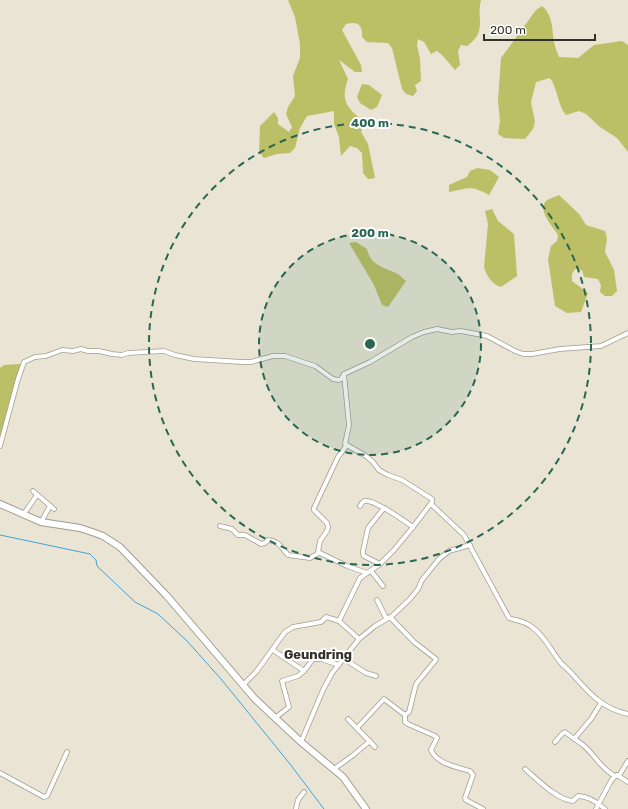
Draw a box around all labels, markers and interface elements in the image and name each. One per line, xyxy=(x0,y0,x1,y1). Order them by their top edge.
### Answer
scale bar xyxy=(484,16,595,42)
text: 200 m xyxy=(490,23,526,37)
text: 400 m xyxy=(351,116,389,130)
text: 200 m xyxy=(351,226,389,240)
centre of rings xyxy=(363,337,377,351)
district label: Geundring xyxy=(284,647,352,662)

